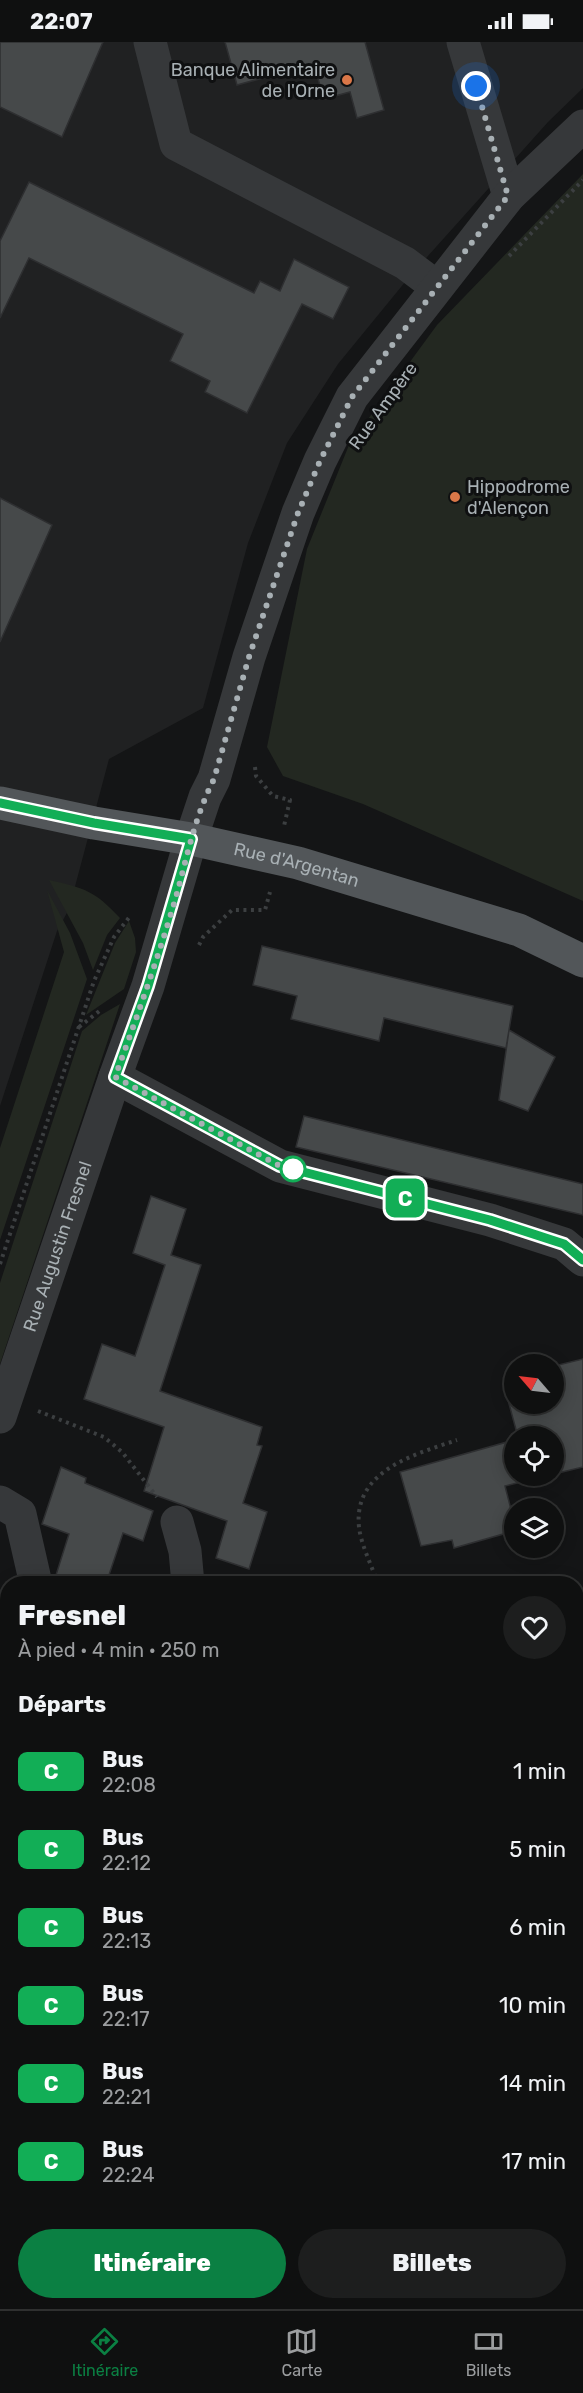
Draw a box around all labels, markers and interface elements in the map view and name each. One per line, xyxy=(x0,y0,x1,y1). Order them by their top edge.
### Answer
text: 22:07 xyxy=(30,8,93,35)
place label: Banque Alimentaire de l'Orne xyxy=(171,59,335,102)
your location xyxy=(461,71,491,101)
marker: Banque Alimentaire de l'Orne xyxy=(340,73,354,87)
street label: Rue Ampère xyxy=(344,358,422,454)
place label: Hippodrome d'Alençon xyxy=(467,476,570,519)
marker: Hippodrome d'Alençon xyxy=(448,490,462,504)
street label: Rue d'Argentan xyxy=(232,838,362,892)
unlabelled marker xyxy=(280,1156,306,1182)
street label: Rue Augustin Fresnel xyxy=(19,1158,97,1335)
line badge: C xyxy=(386,1178,424,1218)
text: C xyxy=(398,1186,412,1211)
north arrow xyxy=(504,1354,564,1414)
map controls xyxy=(504,1354,564,1558)
button: locate xyxy=(504,1426,564,1486)
button: layers xyxy=(504,1498,564,1558)
button: heart xyxy=(503,1596,566,1659)
text: Fresnel xyxy=(18,1599,126,1632)
text: À pied · 4 min · 250 m xyxy=(18,1638,220,1662)
text: Départs xyxy=(18,1691,106,1718)
text: Bus xyxy=(102,1746,144,1773)
text: 1 min xyxy=(513,1758,566,1785)
text: C xyxy=(44,1759,58,1784)
text: 22:08 xyxy=(102,1773,156,1797)
text: Bus xyxy=(102,1824,144,1851)
text: 5 min xyxy=(509,1836,566,1863)
text: C xyxy=(44,1837,58,1862)
text: 22:12 xyxy=(102,1851,151,1875)
text: Bus xyxy=(102,1902,144,1929)
text: 6 min xyxy=(509,1914,566,1941)
text: C xyxy=(44,1915,58,1940)
text: 22:13 xyxy=(102,1929,151,1953)
text: Bus xyxy=(102,1980,144,2007)
text: 10 min xyxy=(499,1992,566,2019)
text: C xyxy=(44,1993,58,2018)
text: 22:17 xyxy=(102,2007,149,2031)
text: Bus xyxy=(102,2058,144,2085)
text: 14 min xyxy=(499,2070,566,2097)
text: C xyxy=(44,2071,58,2096)
text: 22:21 xyxy=(102,2085,151,2109)
text: Bus xyxy=(102,2136,144,2163)
text: 17 min xyxy=(502,2148,566,2175)
text: C xyxy=(44,2149,58,2174)
text: 22:24 xyxy=(102,2163,155,2187)
button: Itinéraire xyxy=(18,2229,286,2298)
button: Billets xyxy=(298,2229,566,2298)
tab: Itinéraire xyxy=(72,2325,138,2380)
tab: Carte xyxy=(282,2325,322,2380)
tab: Billets xyxy=(466,2325,511,2380)

